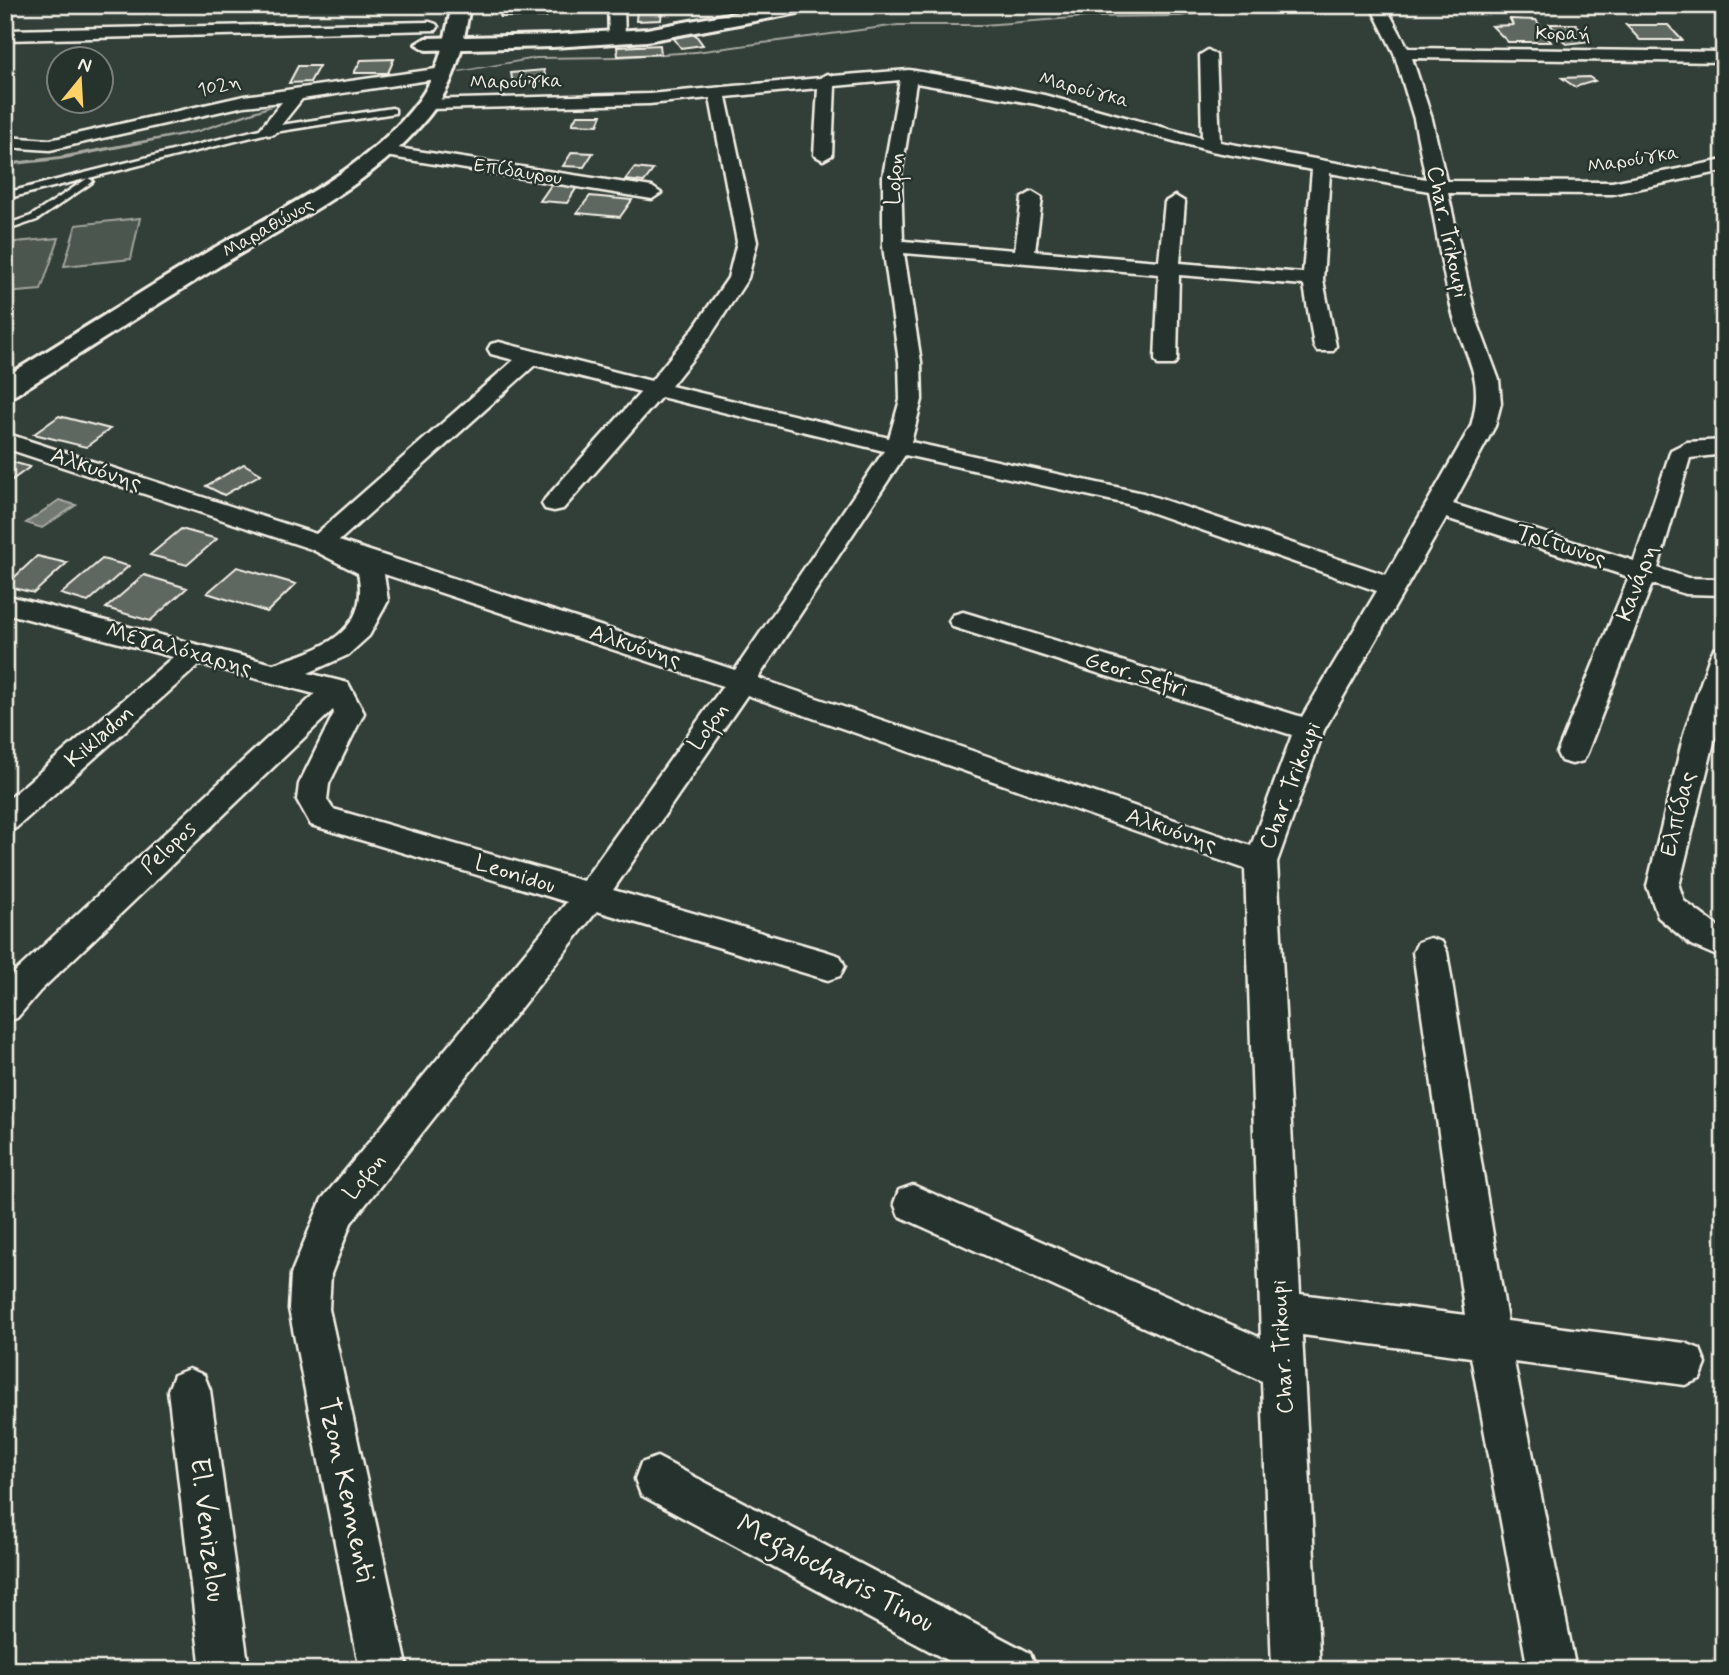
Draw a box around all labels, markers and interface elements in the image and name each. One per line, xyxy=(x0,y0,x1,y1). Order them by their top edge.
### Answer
street label: Κοραή xyxy=(1535,21,1591,47)
north arrow xyxy=(46,46,116,116)
text: N xyxy=(75,51,95,79)
street label: Μαρούγκα xyxy=(1036,66,1132,114)
street label: 102η xyxy=(195,69,243,103)
street label: Μαρούγκα xyxy=(470,69,562,95)
street label: Μαρούγκα xyxy=(1585,140,1681,180)
street label: Lofon xyxy=(878,152,913,206)
street label: Επίδαυρου xyxy=(472,153,564,191)
street label: Char. Trikoupi xyxy=(1418,163,1476,301)
street label: Μαραθώνος xyxy=(218,192,318,264)
street label: Αλκυόνης xyxy=(46,441,146,499)
street label: Τρίτωνος xyxy=(1512,517,1610,575)
street label: Κανάρη xyxy=(1610,540,1666,626)
street label: Μεγαλόχαρης xyxy=(102,616,256,684)
street label: Αλκυόνης xyxy=(585,618,685,676)
street label: Geor. Sefiri xyxy=(1081,645,1191,705)
street label: Lofon xyxy=(682,697,737,758)
street label: Kikladon xyxy=(59,699,141,775)
street label: Char. Trikoupi xyxy=(1253,718,1329,854)
street label: Ελπίδας xyxy=(1654,768,1704,860)
street label: Αλκυόνης xyxy=(1121,801,1221,861)
street label: Pelopos xyxy=(135,814,203,882)
street label: Leonidou xyxy=(471,849,559,901)
street label: Lofon xyxy=(337,1147,394,1208)
street label: Char. Trikoupi xyxy=(1265,1279,1301,1415)
street label: Tzon Kennenti xyxy=(308,1394,384,1586)
street label: El. Venizelou xyxy=(180,1456,234,1604)
street label: Megalocharis Tinou xyxy=(728,1506,941,1644)

